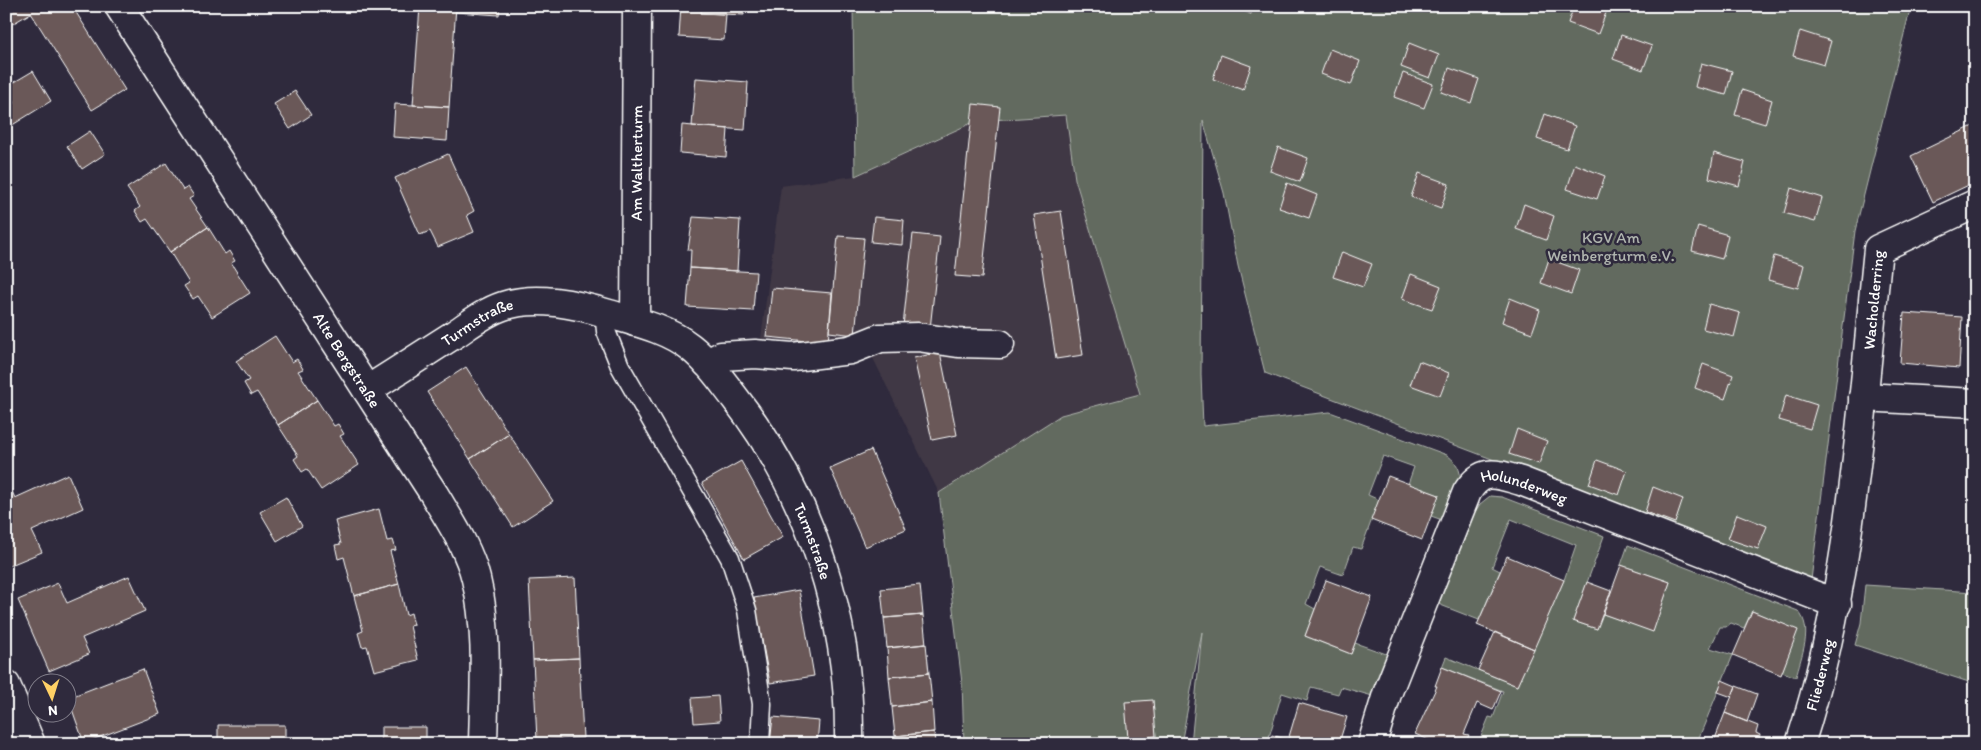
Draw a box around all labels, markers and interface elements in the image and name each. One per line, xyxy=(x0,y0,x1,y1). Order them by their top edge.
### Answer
street label: Am Waltherturm xyxy=(626,105,646,221)
park label: KGV Am Weinbergturm e.V. xyxy=(1547,228,1675,265)
street label: Wacholderring xyxy=(1859,248,1887,351)
street label: Turmstraße xyxy=(437,294,515,350)
street label: Alte Bergstraße xyxy=(310,308,385,411)
street label: Holunderweg xyxy=(1478,465,1571,508)
street label: Turmstraße xyxy=(790,500,836,582)
street label: Fliederweg xyxy=(1801,636,1838,713)
north arrow xyxy=(28,672,78,722)
text: N xyxy=(48,702,58,719)

